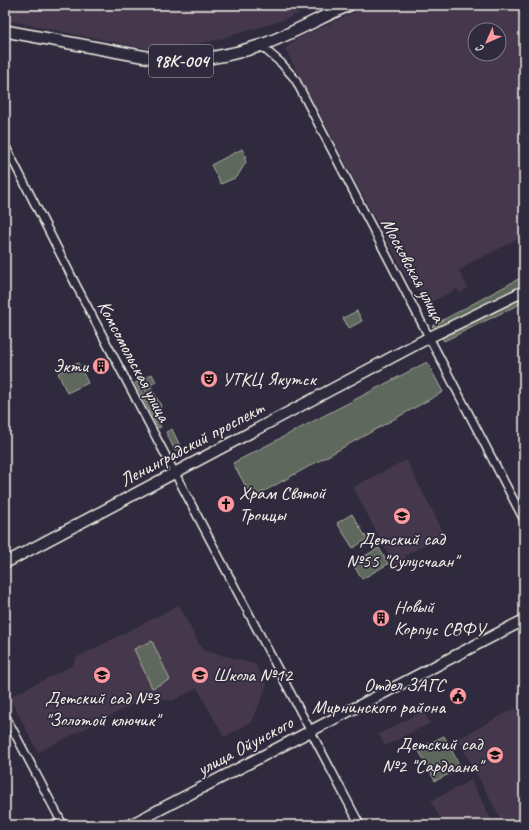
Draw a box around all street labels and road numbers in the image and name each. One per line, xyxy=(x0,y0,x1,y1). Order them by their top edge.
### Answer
road number: 98К-004 xyxy=(149,45,213,77)
street label: Московская улица xyxy=(375,214,451,328)
street label: Комсомольская улица xyxy=(92,296,177,427)
street label: Ленинградский проспект xyxy=(116,395,270,492)
street label: улица Ойунского xyxy=(192,710,298,782)

